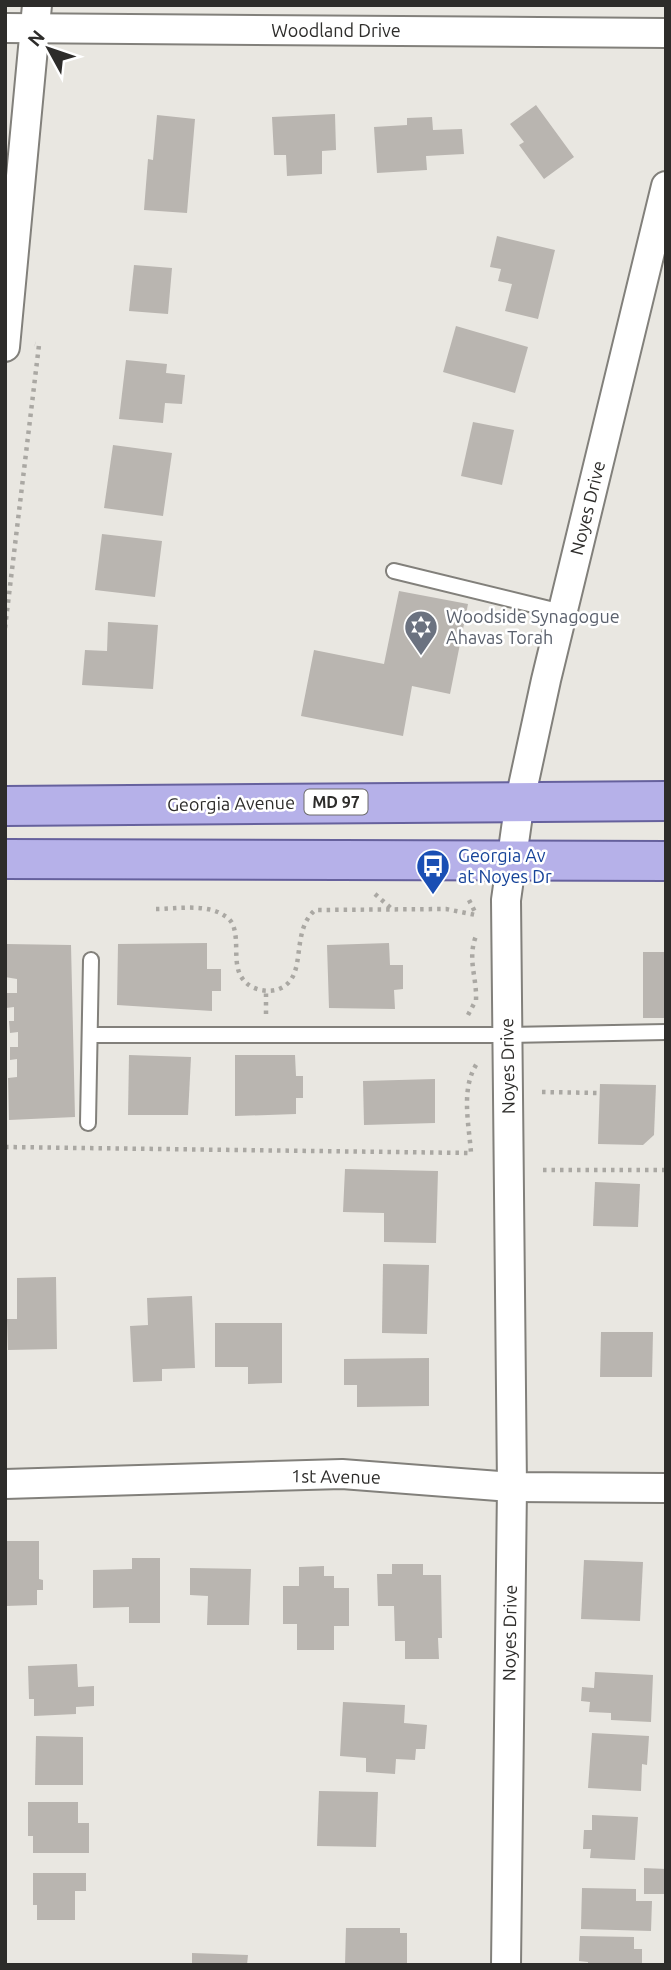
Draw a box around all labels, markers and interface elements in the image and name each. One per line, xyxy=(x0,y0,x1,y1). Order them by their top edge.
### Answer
north arrow xyxy=(14,14,84,84)
street label: Woodland Drive xyxy=(271,20,401,40)
text: N xyxy=(23,26,49,51)
street label: Noyes Drive xyxy=(566,459,608,557)
place label: Woodside Synagogue Ahavas Torah xyxy=(446,606,620,647)
synagogue icon: Woodside Synagogue Ahavas Torah xyxy=(402,608,440,657)
road number: MD 97 xyxy=(304,790,368,814)
street label: Georgia Avenue xyxy=(167,792,295,814)
place label: Georgia Av at Noyes Dr xyxy=(458,845,552,886)
bus stop icon: Georgia Av at Noyes Dr xyxy=(414,847,452,896)
street label: Noyes Drive xyxy=(496,1018,518,1114)
street label: 1st Avenue xyxy=(291,1465,381,1487)
street label: Noyes Drive xyxy=(498,1585,520,1681)

